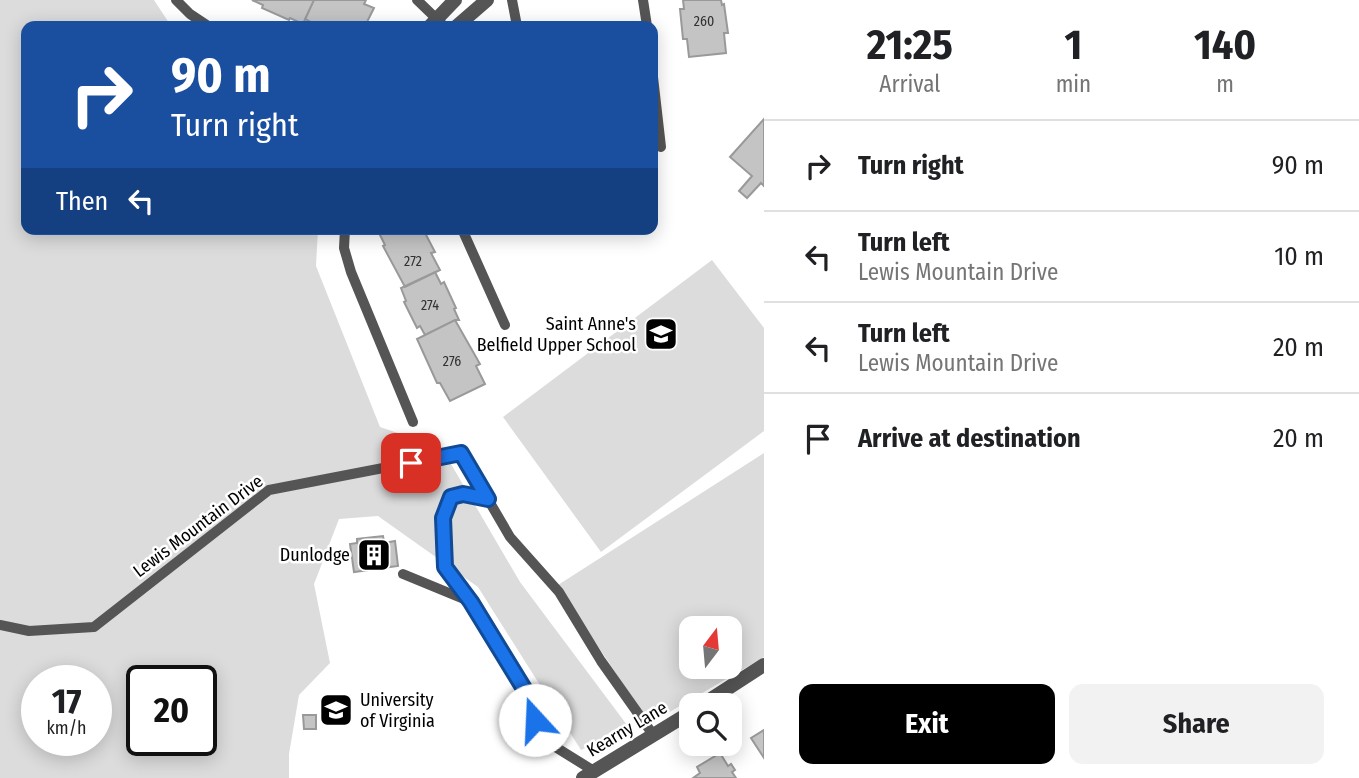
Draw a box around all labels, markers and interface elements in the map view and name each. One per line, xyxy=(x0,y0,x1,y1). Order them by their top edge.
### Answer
house number: 260 xyxy=(694,13,714,30)
text: 21:25 xyxy=(867,20,953,70)
text: 1 xyxy=(1065,20,1082,70)
text: 140 xyxy=(1194,20,1256,70)
text: 90 m xyxy=(171,46,271,105)
icon: right xyxy=(56,49,147,140)
text: Arrival xyxy=(879,70,940,98)
text: min xyxy=(1056,70,1091,98)
text: m xyxy=(1216,70,1234,98)
text: Turn right xyxy=(171,106,298,144)
icon: right xyxy=(799,147,837,185)
text: Turn right xyxy=(858,150,964,181)
text: 90 m xyxy=(1272,150,1324,181)
icon: left xyxy=(122,182,160,220)
text: Then xyxy=(56,186,108,217)
text: Turn left xyxy=(858,227,950,258)
icon: left xyxy=(799,238,837,276)
text: 10 m xyxy=(1274,241,1324,272)
house number: 272 xyxy=(404,253,422,270)
text: Lewis Mountain Drive xyxy=(858,258,1058,286)
house number: 274 xyxy=(421,297,439,314)
place label: Saint Anne's Belfield Upper School xyxy=(477,313,636,356)
school or university icon: Saint Anne's Belfield Upper School xyxy=(642,315,680,353)
text: Turn left xyxy=(858,318,950,349)
icon: left xyxy=(799,329,837,367)
text: 20 m xyxy=(1273,332,1324,363)
text: Lewis Mountain Drive xyxy=(858,349,1058,377)
house number: 276 xyxy=(443,353,461,370)
icon: arrive xyxy=(799,420,837,458)
text: Arrive at destination xyxy=(858,423,1081,454)
text: 20 m xyxy=(1273,423,1324,454)
pin xyxy=(381,433,441,493)
icon: arrive xyxy=(392,444,430,482)
street label: Lewis Mountain Drive xyxy=(129,470,267,582)
building icon: Dunlodge xyxy=(355,536,393,574)
place label: Dunlodge xyxy=(280,544,350,566)
north arrow xyxy=(679,616,742,679)
map controls xyxy=(679,616,742,756)
speed limit sign: 20 xyxy=(126,665,217,756)
text: 17 xyxy=(52,680,81,722)
position arrow xyxy=(498,683,572,757)
button: Exit xyxy=(799,684,1055,764)
button: Share xyxy=(1069,684,1324,764)
place label: University of Virginia xyxy=(360,689,435,732)
school or university icon: University of Virginia xyxy=(317,691,355,729)
button: search xyxy=(679,693,742,756)
street label: Kearny Lane xyxy=(583,696,671,762)
text: km/h xyxy=(46,717,87,739)

